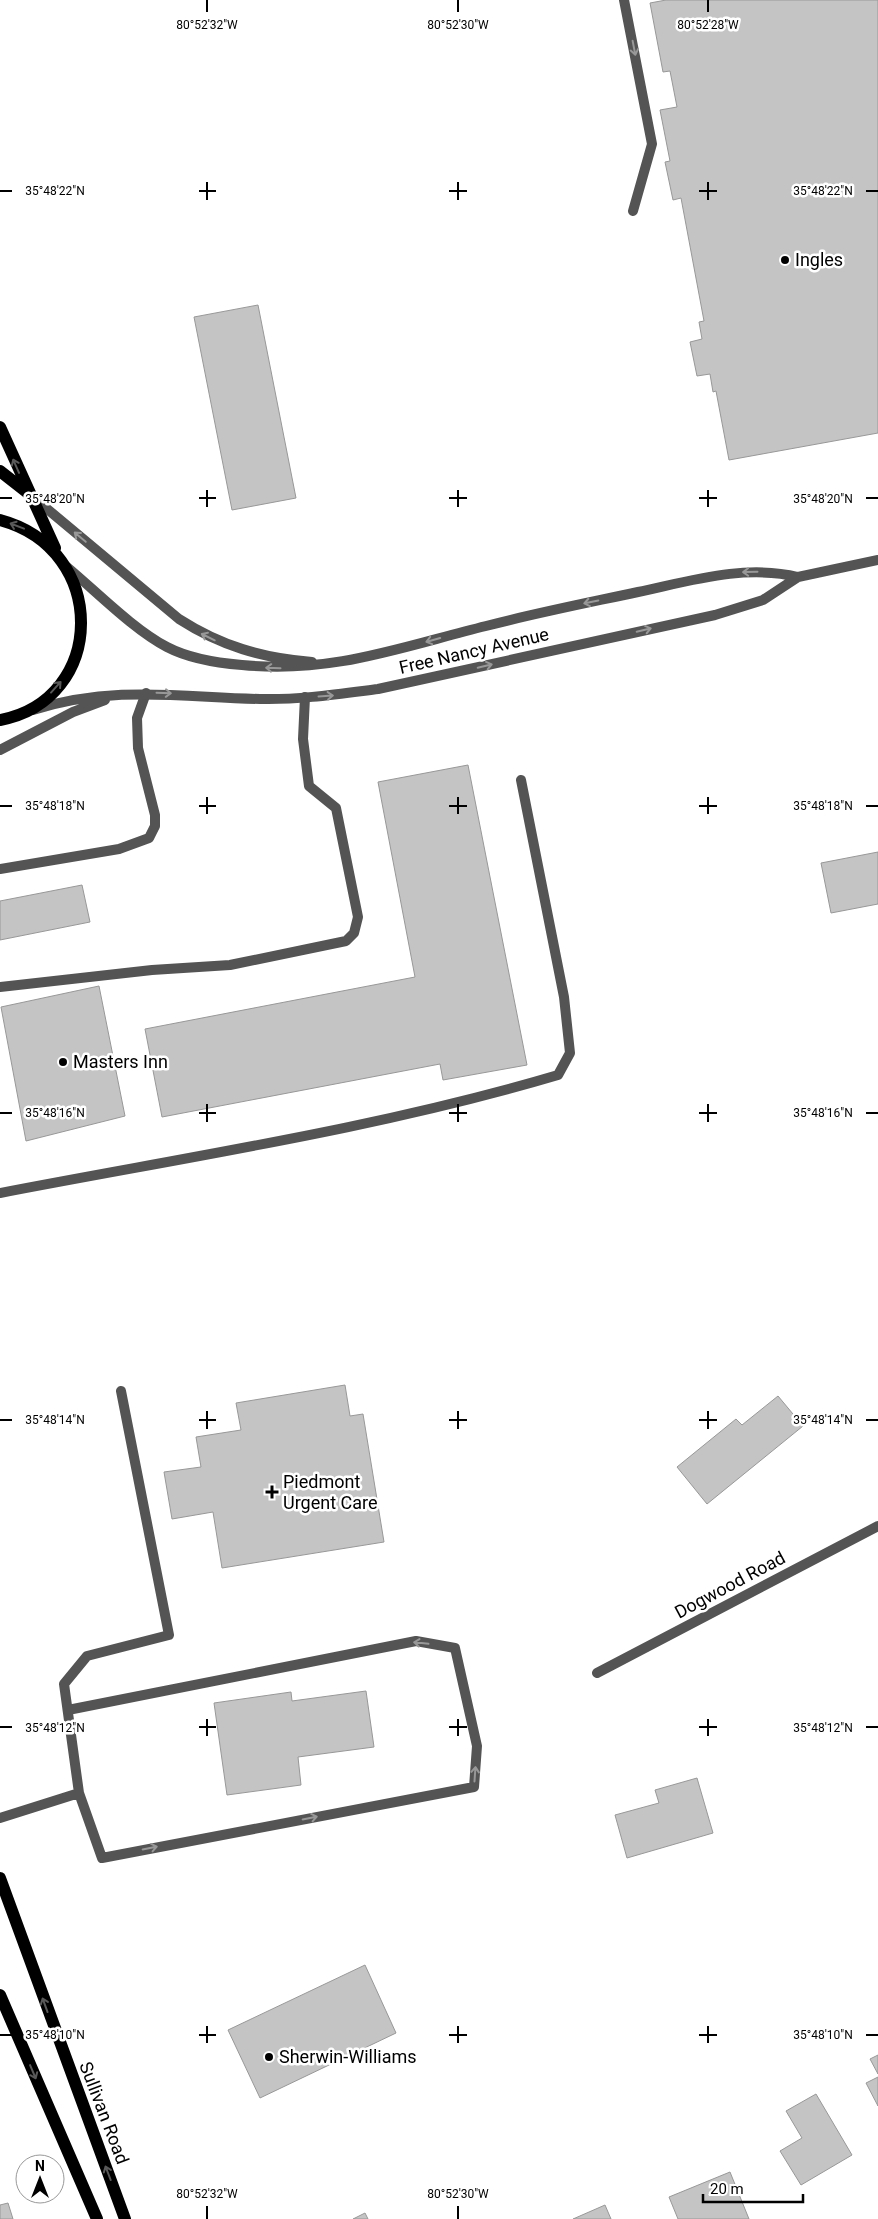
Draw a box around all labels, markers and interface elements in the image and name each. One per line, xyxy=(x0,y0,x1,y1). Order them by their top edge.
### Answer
text: 80°52'32"W xyxy=(176,18,238,32)
text: 80°52'30"W xyxy=(427,18,489,32)
text: 80°52'28"W xyxy=(677,18,739,32)
one-way arrow xyxy=(629,39,639,55)
text: 35°48'22"N xyxy=(25,184,85,198)
text: 35°48'22"N xyxy=(793,184,853,198)
place label: Ingles xyxy=(795,249,843,270)
marker: Ingles xyxy=(779,254,791,266)
one-way arrow xyxy=(11,459,21,474)
text: 35°48'20"N xyxy=(25,492,85,506)
text: 35°48'20"N xyxy=(793,492,853,506)
one-way arrow xyxy=(10,521,25,530)
one-way arrow xyxy=(74,532,87,543)
one-way arrow xyxy=(742,568,758,577)
one-way arrow xyxy=(583,598,599,607)
street label: Free Nancy Avenue xyxy=(397,623,551,678)
one-way arrow xyxy=(635,625,651,634)
one-way arrow xyxy=(201,631,216,641)
one-way arrow xyxy=(425,635,441,645)
one-way arrow xyxy=(477,661,493,670)
one-way arrow xyxy=(266,663,282,672)
one-way arrow xyxy=(50,680,62,693)
one-way arrow xyxy=(155,688,171,698)
one-way arrow xyxy=(317,691,333,700)
text: 35°48'18"N xyxy=(25,799,85,813)
text: 35°48'18"N xyxy=(793,799,853,813)
place label: Masters Inn xyxy=(73,1051,168,1072)
marker: Masters Inn xyxy=(57,1056,69,1068)
text: 35°48'16"N xyxy=(25,1106,85,1120)
text: 35°48'16"N xyxy=(793,1106,853,1120)
text: 35°48'14"N xyxy=(25,1413,85,1427)
text: 35°48'14"N xyxy=(793,1413,853,1427)
place label: Piedmont Urgent Care xyxy=(283,1471,378,1513)
marker: Piedmont Urgent Care xyxy=(265,1485,279,1499)
street label: Dogwood Road xyxy=(671,1547,789,1623)
one-way arrow xyxy=(414,1638,430,1648)
text: 35°48'12"N xyxy=(25,1721,85,1735)
text: 35°48'12"N xyxy=(793,1721,853,1735)
one-way arrow xyxy=(470,1767,479,1783)
one-way arrow xyxy=(301,1813,317,1823)
one-way arrow xyxy=(142,1843,158,1853)
one-way arrow xyxy=(40,1998,49,2013)
text: 35°48'10"N xyxy=(25,2028,85,2042)
text: 35°48'10"N xyxy=(793,2028,853,2042)
place label: Sherwin-Williams xyxy=(279,2046,417,2067)
marker: Sherwin-Williams xyxy=(263,2051,275,2063)
street label: Sullivan Road xyxy=(75,2059,134,2167)
one-way arrow xyxy=(29,2064,38,2079)
north arrow xyxy=(15,2154,65,2204)
text: N xyxy=(35,2158,45,2174)
one-way arrow xyxy=(102,2166,111,2181)
scale bar xyxy=(703,2172,803,2204)
text: 20 m xyxy=(710,2180,744,2198)
text: 80°52'32"W xyxy=(176,2187,238,2201)
text: 80°52'30"W xyxy=(427,2187,489,2201)

